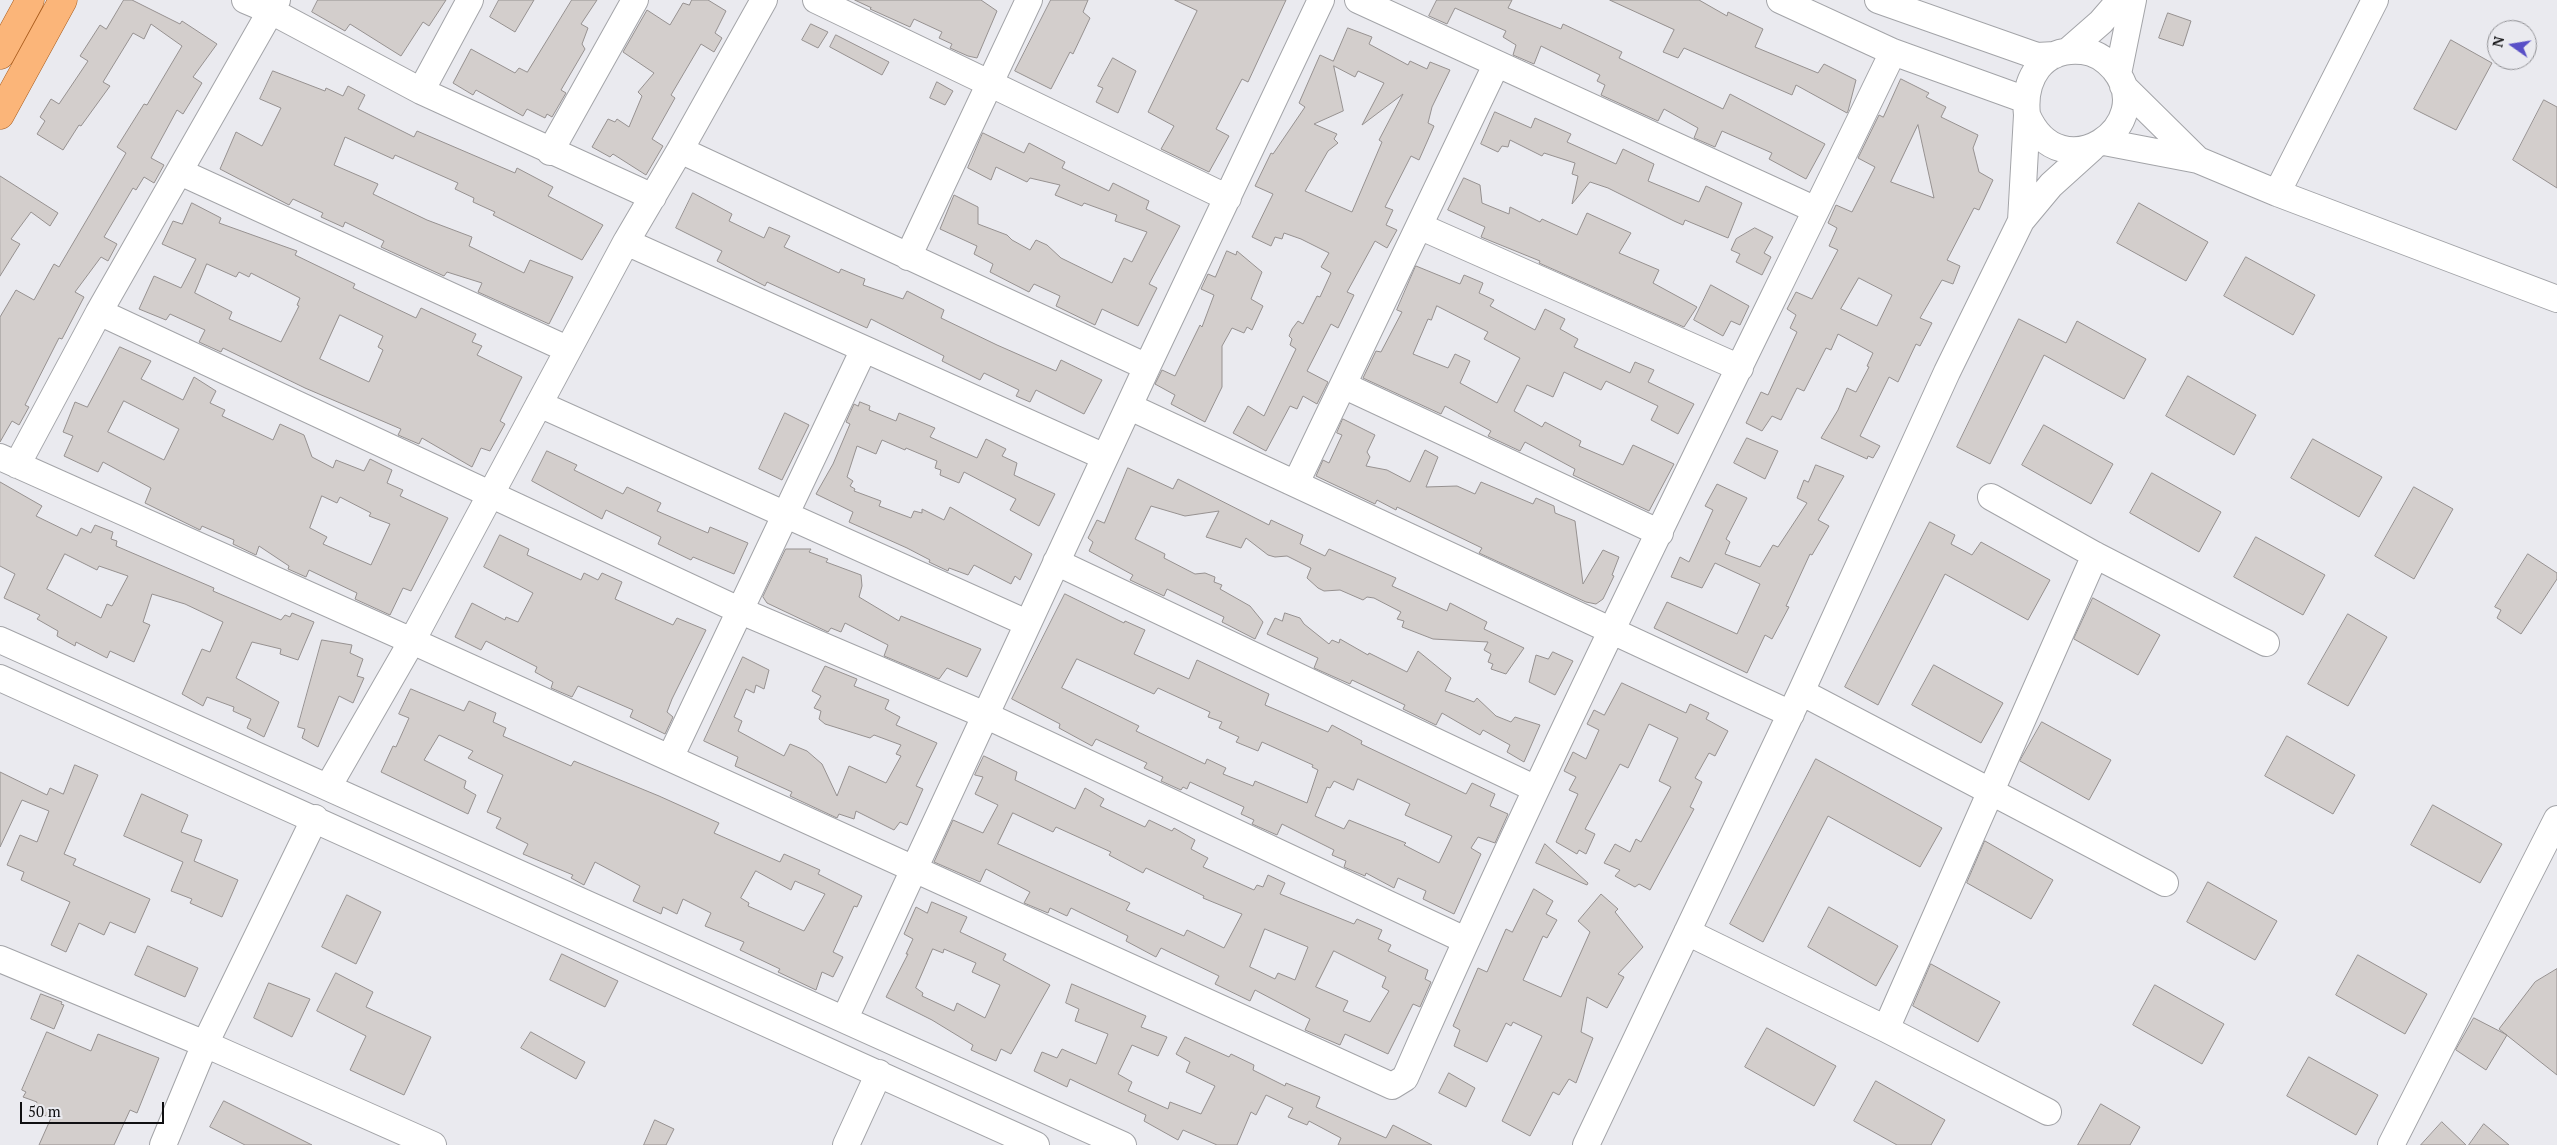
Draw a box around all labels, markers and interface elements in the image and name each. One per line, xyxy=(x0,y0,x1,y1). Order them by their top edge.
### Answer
north arrow xyxy=(2487,20,2537,70)
text: N xyxy=(2487,34,2508,49)
scale bar xyxy=(22,1092,166,1124)
text: 50 m xyxy=(28,1101,61,1121)

